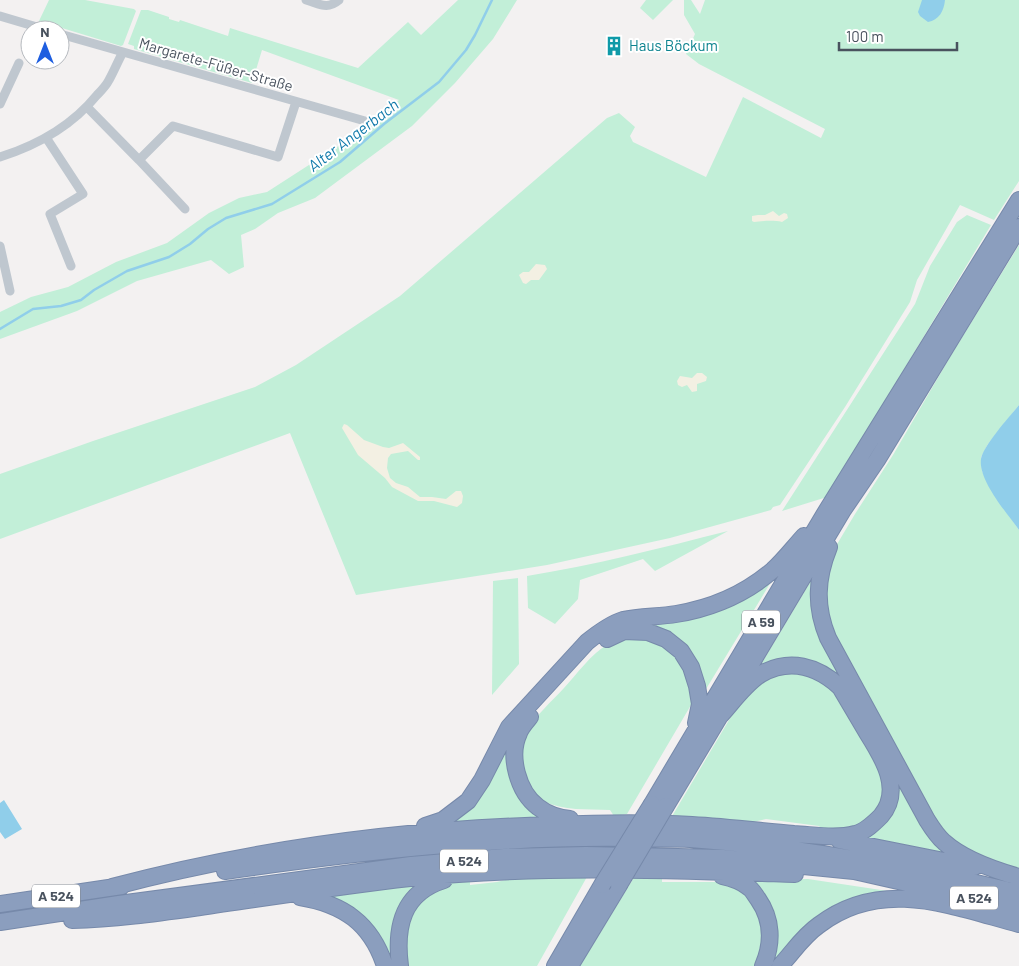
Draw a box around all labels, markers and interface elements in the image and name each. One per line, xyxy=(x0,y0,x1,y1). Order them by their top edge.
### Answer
north arrow xyxy=(20,20,70,70)
scale bar xyxy=(839,20,956,52)
text: N xyxy=(40,23,50,40)
text: 100 m xyxy=(846,27,884,45)
street label: Margarete-Füßer-Straße xyxy=(137,33,295,95)
building icon: Haus Böckum xyxy=(603,35,625,57)
place label: Haus Böckum xyxy=(629,36,718,54)
water label: Alter Angerbach xyxy=(304,94,402,175)
road number: A 59 xyxy=(742,610,780,634)
road number: A 524 xyxy=(440,849,488,872)
road number: A 524 xyxy=(32,884,80,908)
road number: A 524 xyxy=(950,886,998,910)

